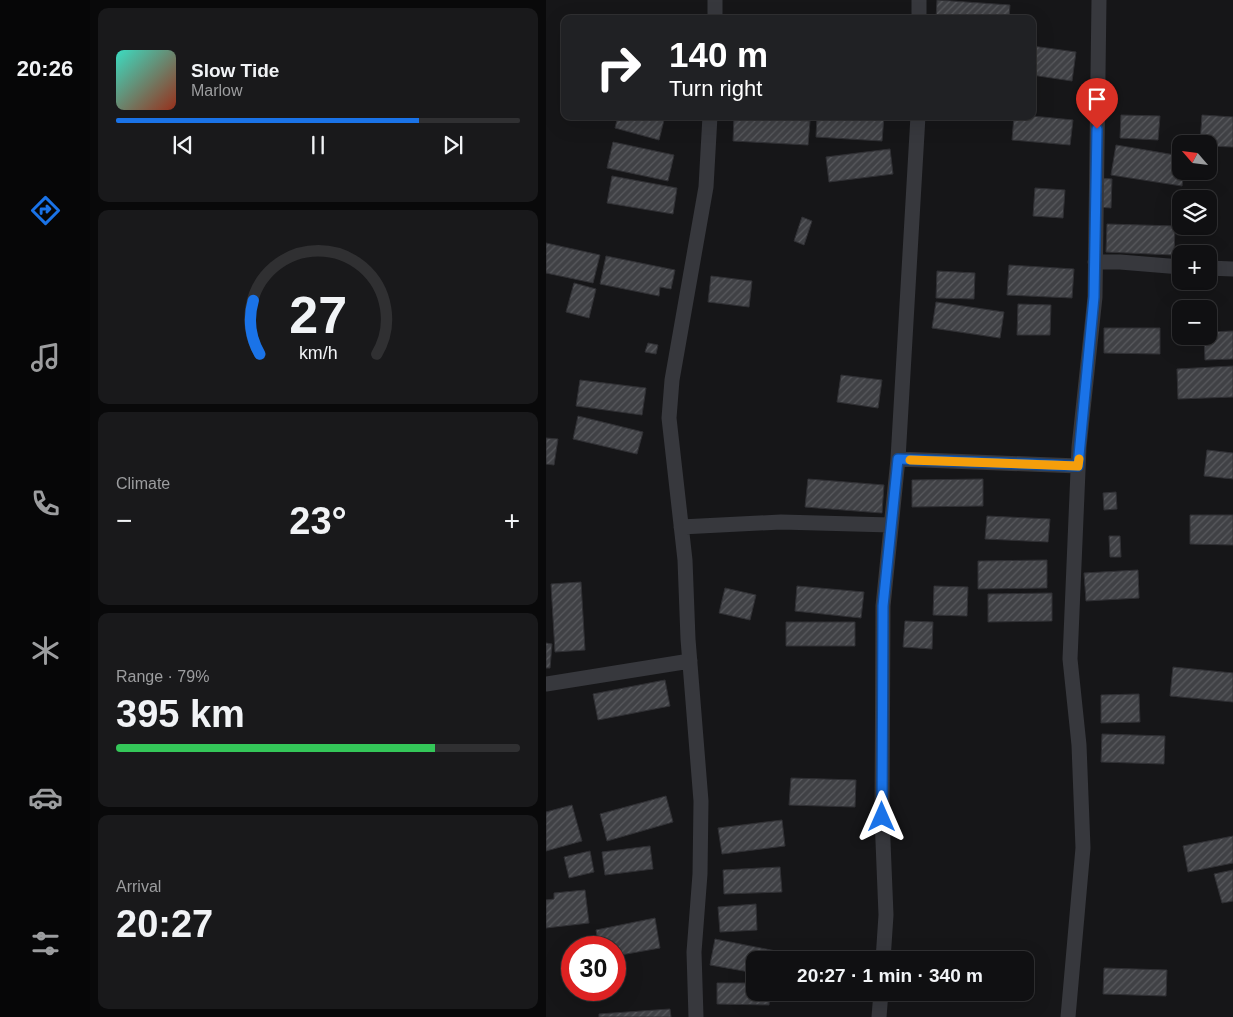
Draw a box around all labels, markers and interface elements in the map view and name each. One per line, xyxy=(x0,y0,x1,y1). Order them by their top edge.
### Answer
icon: right xyxy=(586,35,651,100)
text: 140 m xyxy=(669,35,768,74)
text: 20:26 xyxy=(17,56,73,81)
text: Slow Tide xyxy=(191,60,279,81)
text: Turn right xyxy=(669,76,762,101)
pin xyxy=(1076,78,1118,129)
text: Marlow xyxy=(191,82,243,99)
icon: arrive xyxy=(1083,85,1111,113)
icon: previous xyxy=(169,131,197,159)
icon: pause xyxy=(304,131,332,159)
icon: next xyxy=(439,131,467,159)
north arrow xyxy=(1172,135,1217,180)
map controls xyxy=(1172,135,1217,345)
button: layers xyxy=(1172,190,1217,235)
icon: directions xyxy=(28,193,63,228)
button: + xyxy=(1172,245,1217,290)
text: 27 xyxy=(289,286,347,344)
button: − xyxy=(1172,300,1217,345)
icon: music xyxy=(28,340,63,375)
text: km/h xyxy=(299,343,337,363)
text: Climate xyxy=(116,475,170,492)
icon: phone xyxy=(28,486,63,521)
text: 23° xyxy=(289,500,347,542)
text: − xyxy=(116,505,132,536)
text: + xyxy=(504,505,520,536)
icon: climate xyxy=(28,633,63,668)
text: Range · 79% xyxy=(116,668,209,685)
text: 395 km xyxy=(116,693,245,735)
icon: car xyxy=(28,780,63,815)
position arrow xyxy=(855,790,907,842)
text: Arrival xyxy=(116,878,161,895)
text: 20:27 xyxy=(116,903,213,945)
icon: filters xyxy=(28,926,63,961)
speed limit sign: 30 xyxy=(561,936,626,1001)
text: 20:27 · 1 min · 340 m xyxy=(797,965,983,986)

